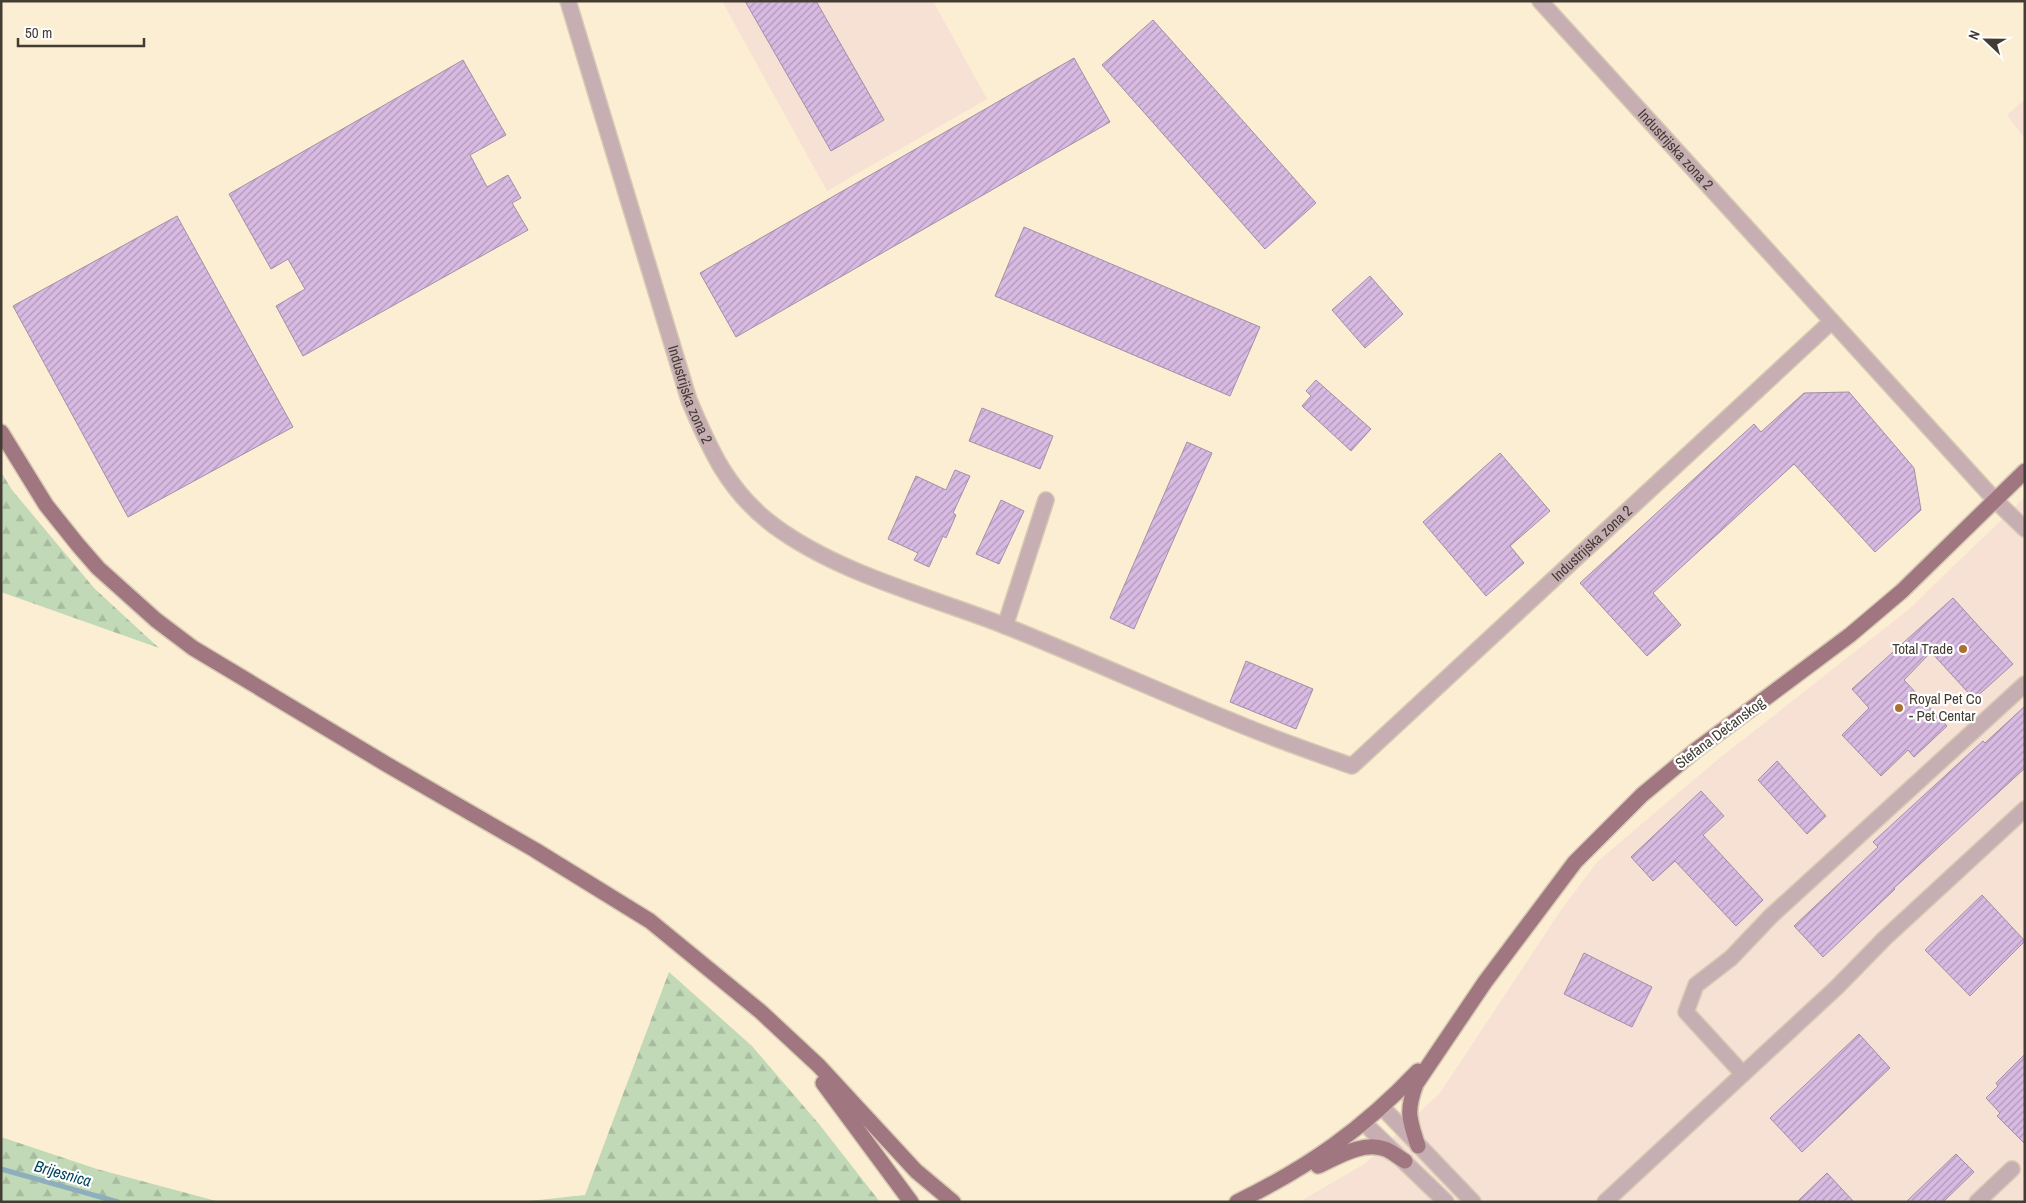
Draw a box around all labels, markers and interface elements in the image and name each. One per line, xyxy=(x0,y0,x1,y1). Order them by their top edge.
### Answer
scale bar xyxy=(18,15,144,47)
north arrow xyxy=(1961,15,2011,65)
text: 50 m xyxy=(25,22,52,43)
text: N xyxy=(1964,28,1984,42)
street label: Industrijska zona 2 xyxy=(1633,104,1718,195)
street label: Industrijska zona 2 xyxy=(663,343,718,447)
street label: Industrijska zona 2 xyxy=(1547,500,1637,586)
place label: Total Trade xyxy=(1892,638,1953,659)
marker: Total Trade xyxy=(1957,643,1969,655)
place label: Royal Pet Co - Pet Centar xyxy=(1909,688,1982,726)
street label: Stefana Dečanskog xyxy=(1671,692,1769,773)
marker: Royal Pet Co - Pet Centar xyxy=(1893,702,1905,714)
water label: Brijesnica xyxy=(32,1154,94,1192)

